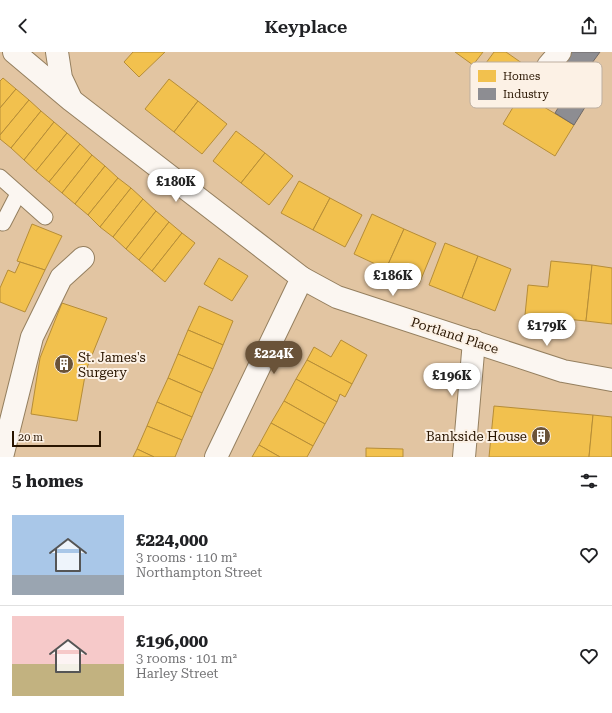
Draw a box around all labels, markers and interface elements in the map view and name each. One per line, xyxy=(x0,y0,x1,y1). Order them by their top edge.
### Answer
icon: back xyxy=(12,15,34,37)
icon: share xyxy=(578,15,600,37)
text: Keyplace xyxy=(265,16,347,37)
legend xyxy=(470,62,602,108)
text: Homes xyxy=(503,70,540,83)
text: Industry xyxy=(503,88,549,101)
pin: £180K xyxy=(148,169,204,203)
text: £180K xyxy=(156,174,196,189)
pin: £186K xyxy=(365,263,421,297)
text: £186K xyxy=(373,268,413,283)
pin: £179K xyxy=(519,313,575,347)
street label: Portland Place xyxy=(409,314,500,357)
text: £179K xyxy=(527,318,567,333)
pin: £224K xyxy=(246,341,302,375)
text: £224K xyxy=(254,346,294,361)
place label: St. James's Surgery xyxy=(78,350,146,380)
building icon: St. James's Surgery xyxy=(53,353,75,375)
pin: £196K xyxy=(424,363,480,397)
text: £196K xyxy=(432,368,472,383)
building icon: Bankside House xyxy=(530,425,552,447)
scale bar xyxy=(12,429,101,448)
place label: Bankside House xyxy=(426,429,527,444)
text: 20 m xyxy=(18,431,43,444)
icon: filters xyxy=(578,470,600,492)
text: 5 homes xyxy=(12,471,83,491)
text: £224,000 xyxy=(136,530,208,550)
icon: home xyxy=(44,531,92,579)
icon: heart xyxy=(578,544,600,566)
text: 3 rooms · 110 m² xyxy=(136,550,237,565)
text: Northampton Street xyxy=(136,565,262,580)
text: £196,000 xyxy=(136,631,208,651)
icon: home xyxy=(44,632,92,680)
icon: heart xyxy=(578,645,600,667)
text: 3 rooms · 101 m² xyxy=(136,651,237,666)
text: Harley Street xyxy=(136,666,218,681)

